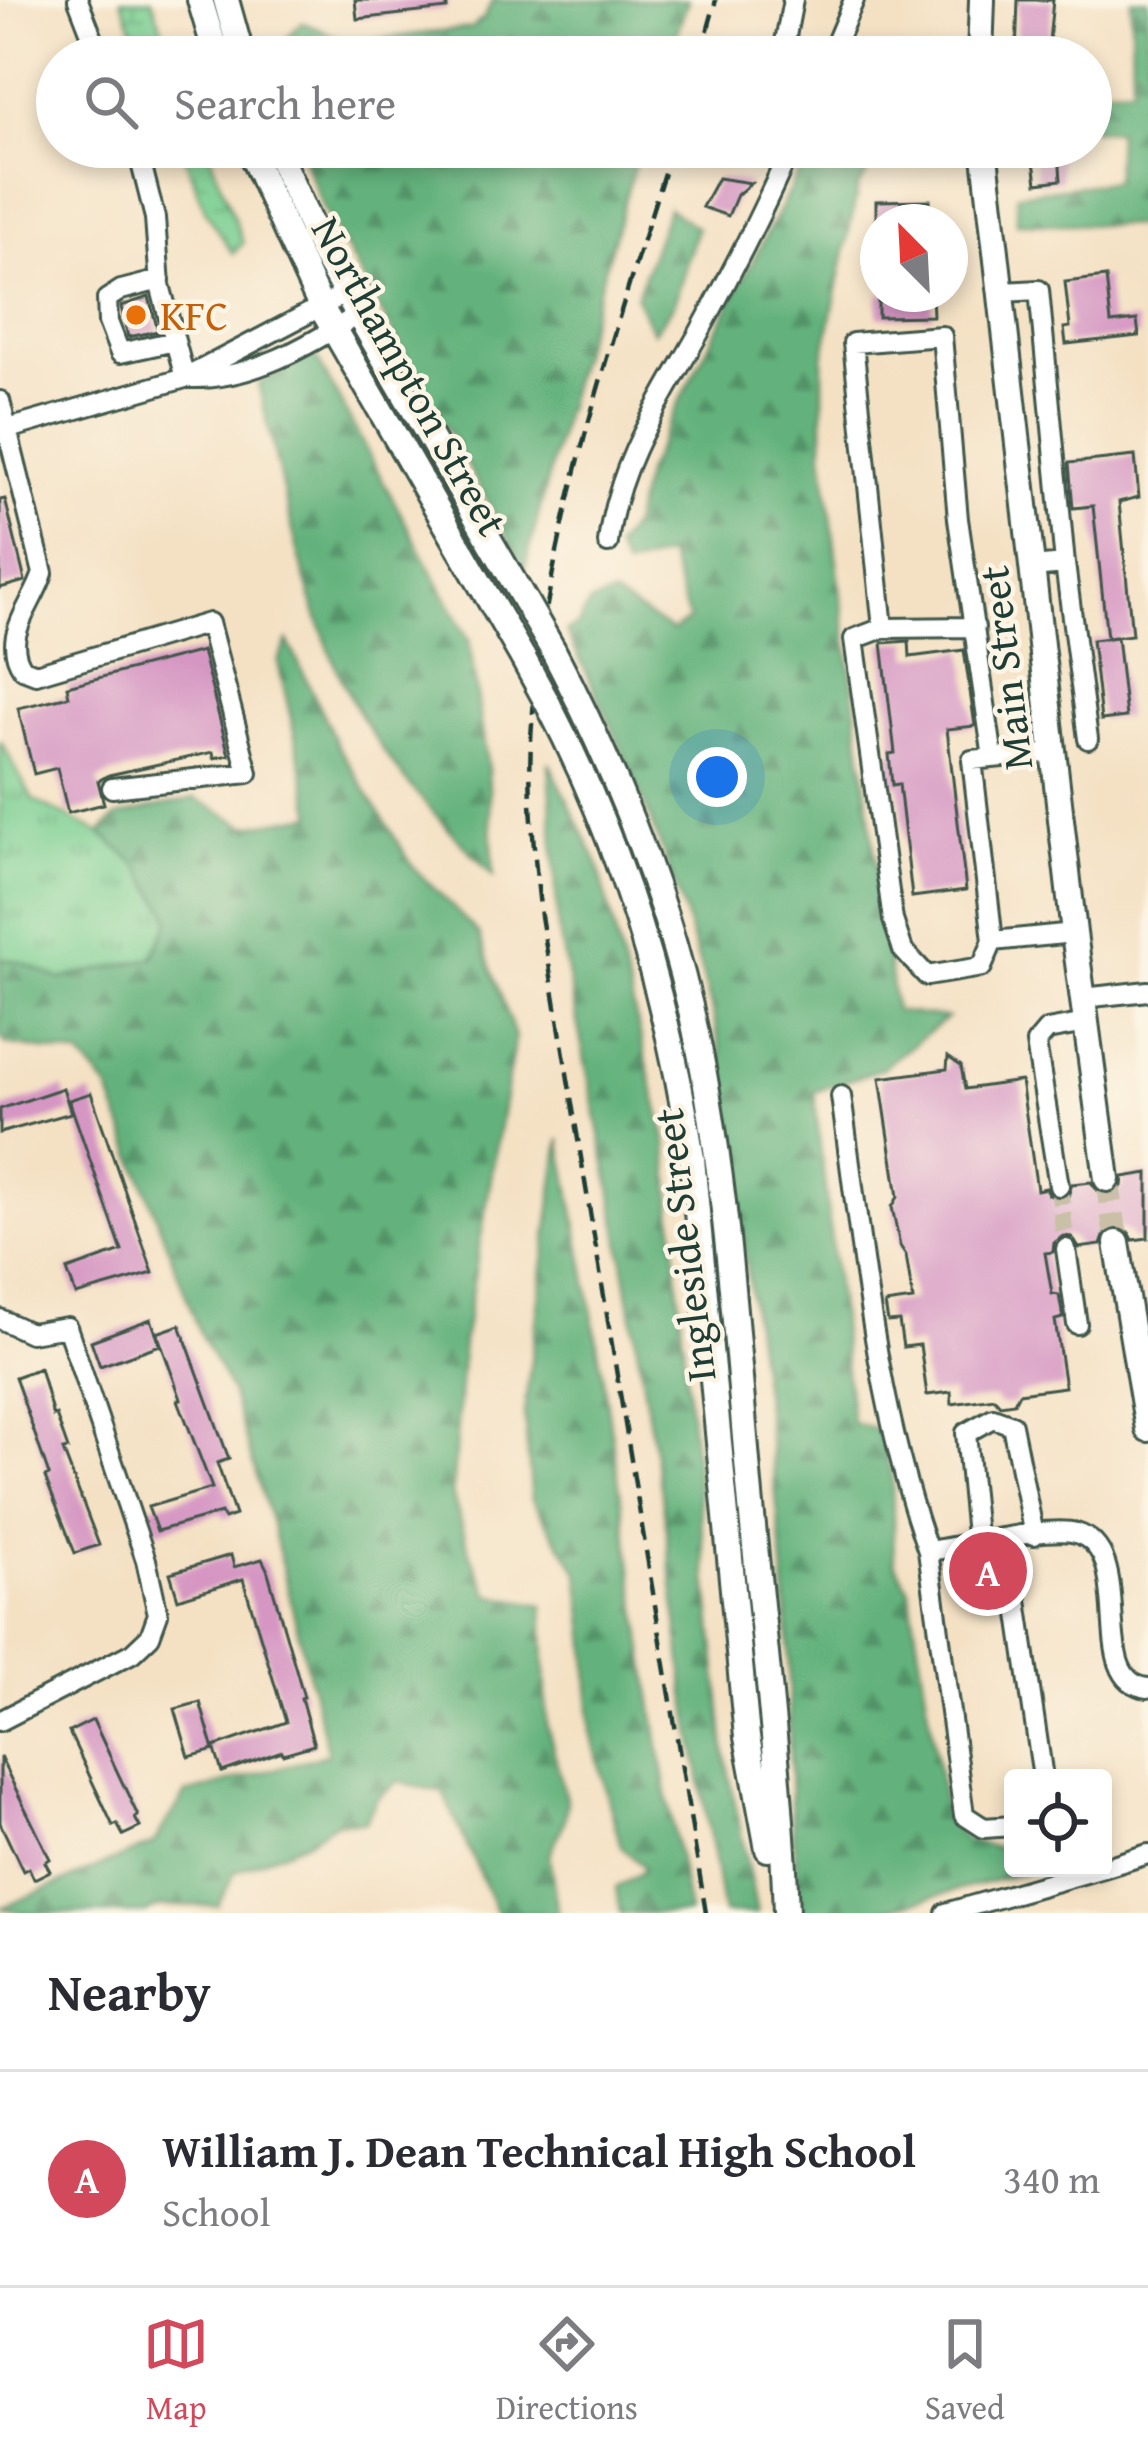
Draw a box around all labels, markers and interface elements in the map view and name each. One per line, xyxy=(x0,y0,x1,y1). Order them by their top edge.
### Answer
search box xyxy=(36,36,1112,168)
icon: search xyxy=(78,69,144,135)
text: Search here xyxy=(174,70,396,135)
north arrow xyxy=(860,204,968,312)
street label: Northampton Street xyxy=(297,205,524,547)
place label: KFC xyxy=(160,284,228,345)
marker: KFC xyxy=(123,302,149,328)
street label: Main Street xyxy=(962,562,1047,774)
your location xyxy=(687,747,747,807)
street label: Ingleside Street xyxy=(636,1105,731,1385)
pin: A xyxy=(949,1526,1027,1616)
map controls xyxy=(1004,1769,1112,1877)
button: locate xyxy=(1004,1769,1112,1877)
text: Nearby xyxy=(48,1954,211,2029)
text: William J. Dean Technical High School xyxy=(162,2118,916,2183)
text: A xyxy=(75,2150,99,2207)
text: 340 m xyxy=(1003,2150,1100,2207)
text: School xyxy=(162,2183,270,2240)
tab: Map xyxy=(143,2311,209,2431)
tab: Directions xyxy=(496,2311,638,2431)
tab: Saved xyxy=(925,2311,1005,2431)

